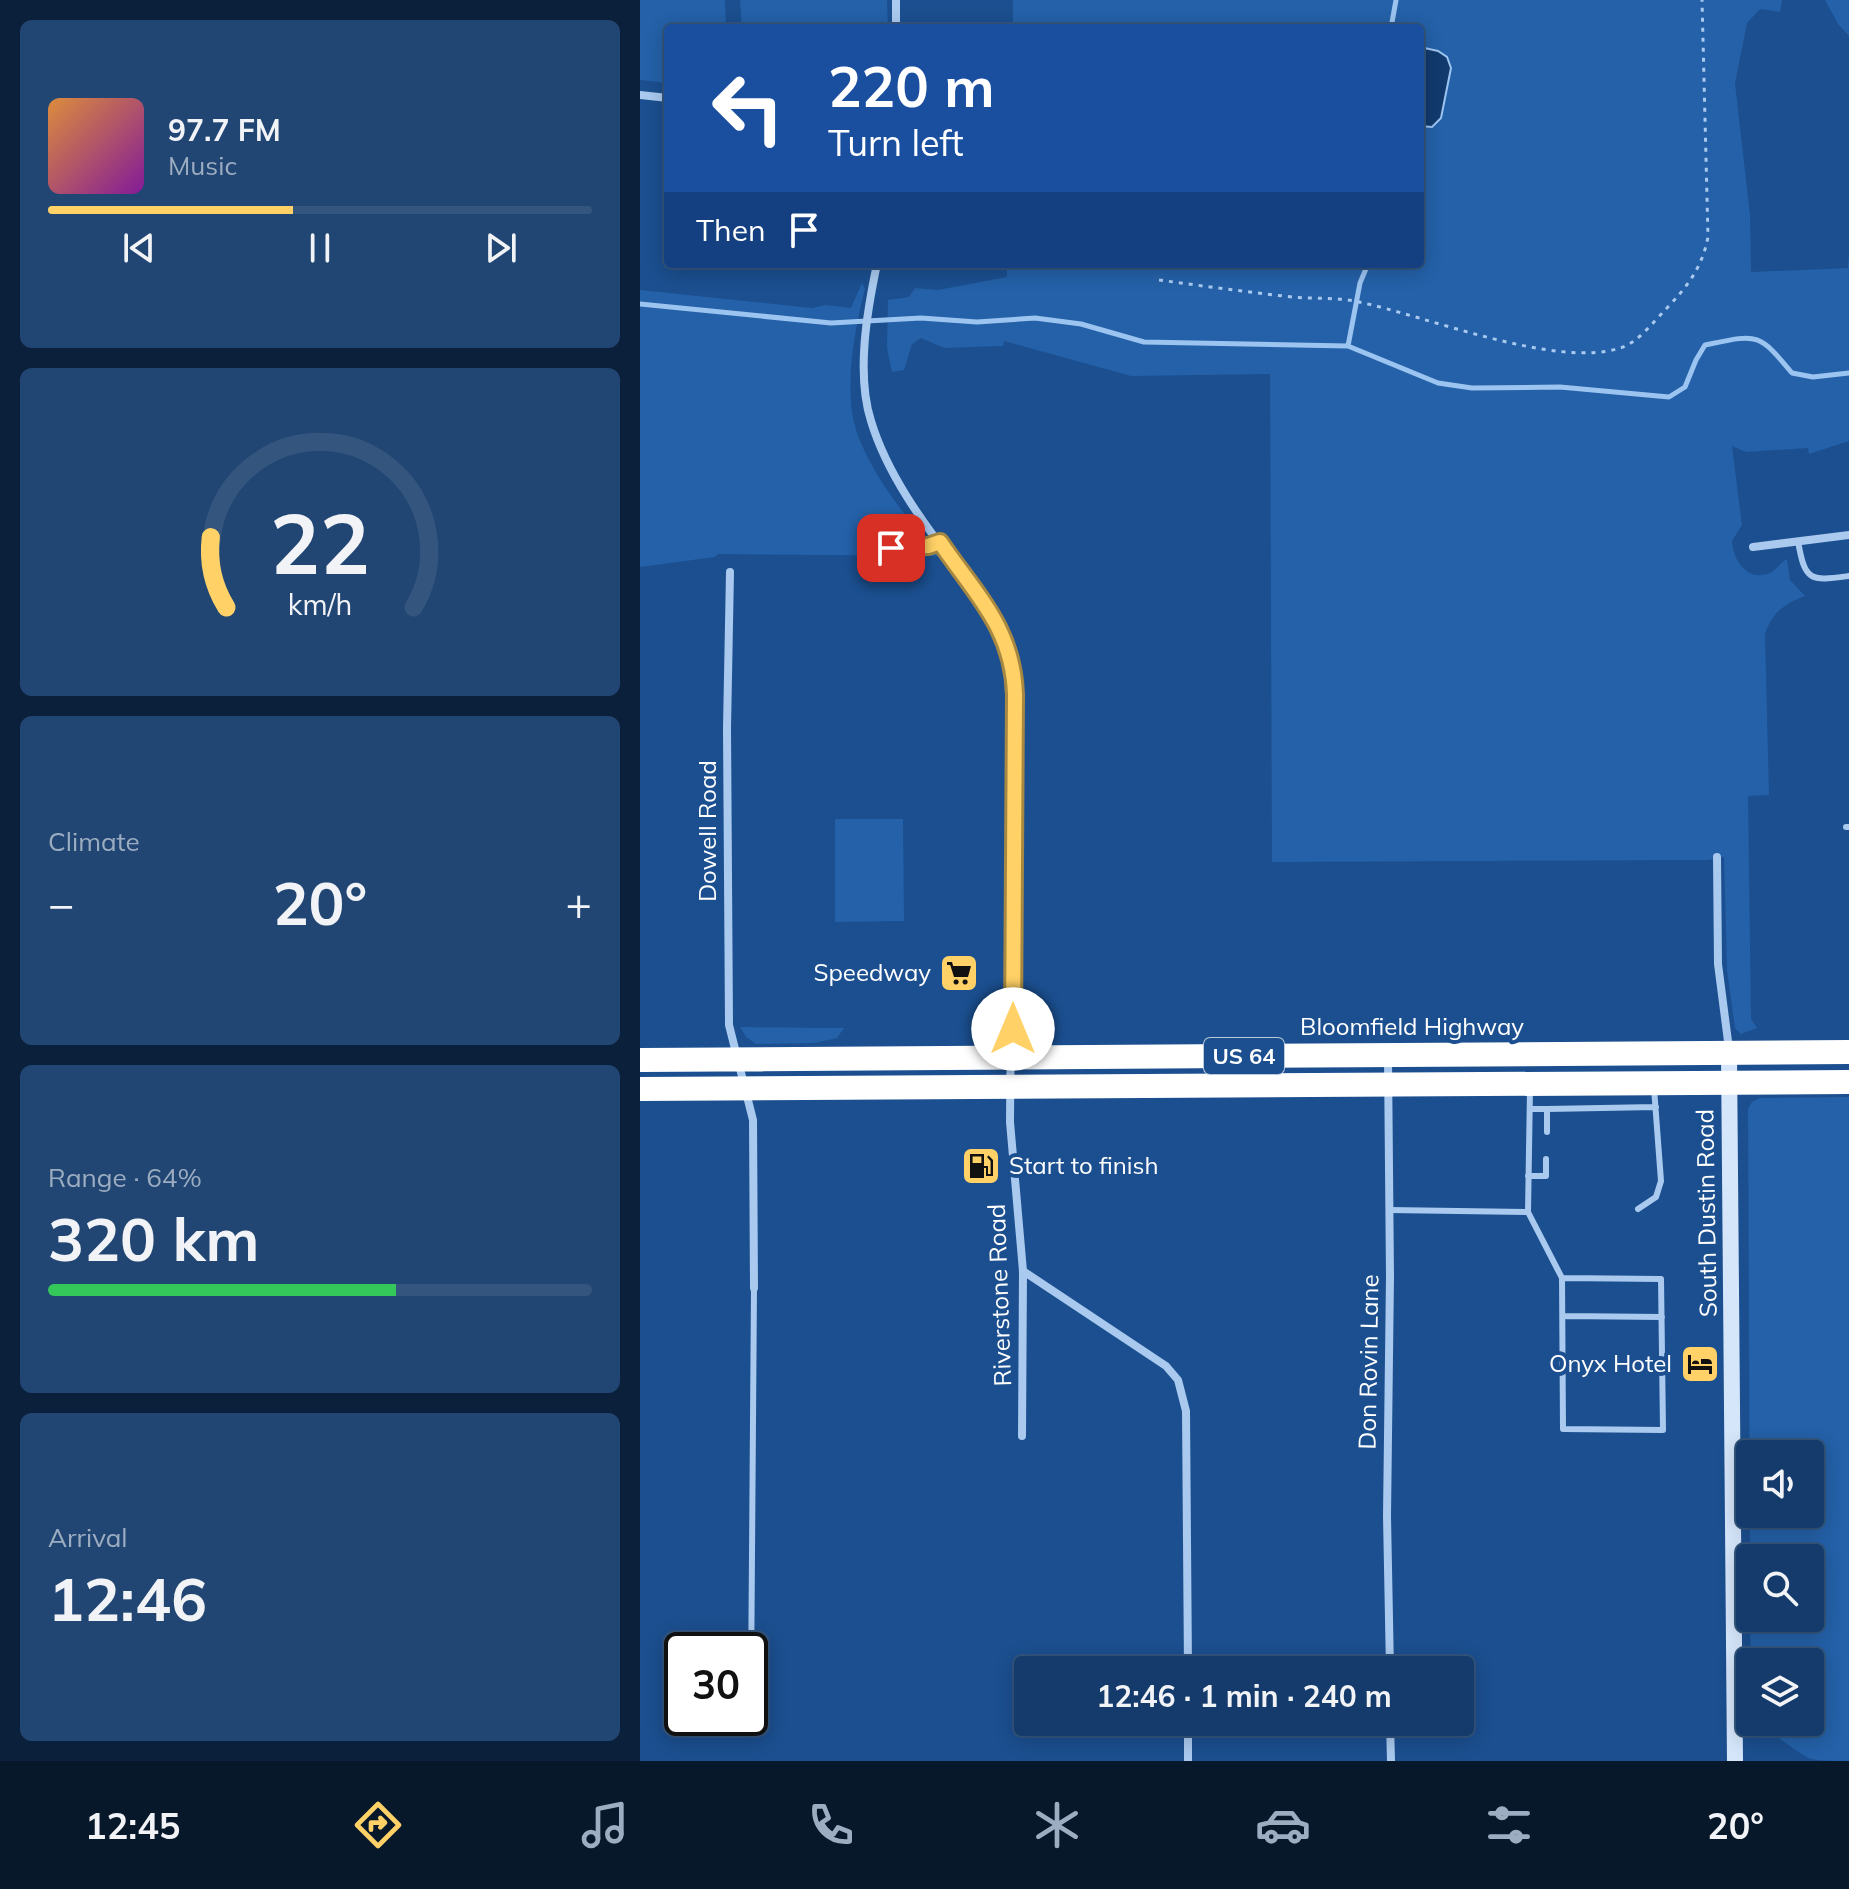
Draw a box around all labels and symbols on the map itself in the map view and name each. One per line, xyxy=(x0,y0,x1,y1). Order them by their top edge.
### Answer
pin xyxy=(857,514,925,582)
street label: Dowell Road xyxy=(692,760,722,902)
supermarket icon: Speedway xyxy=(938,952,980,994)
place label: Speedway xyxy=(813,957,931,987)
position arrow xyxy=(971,987,1055,1071)
street label: Bloomfield Highway xyxy=(1300,1011,1524,1041)
road number: US 64 xyxy=(1204,1038,1284,1074)
street label: South Dustin Road xyxy=(1689,1109,1723,1317)
fuel station icon: Start to finish xyxy=(960,1145,1002,1187)
place label: Start to finish xyxy=(1009,1150,1159,1180)
street label: Riverstone Road xyxy=(981,1203,1017,1387)
street label: Don Rovin Lane xyxy=(1351,1274,1385,1450)
hotel icon: Onyx Hotel xyxy=(1679,1343,1721,1385)
place label: Onyx Hotel xyxy=(1549,1348,1672,1378)
speed limit sign: 30 xyxy=(664,1632,768,1736)

